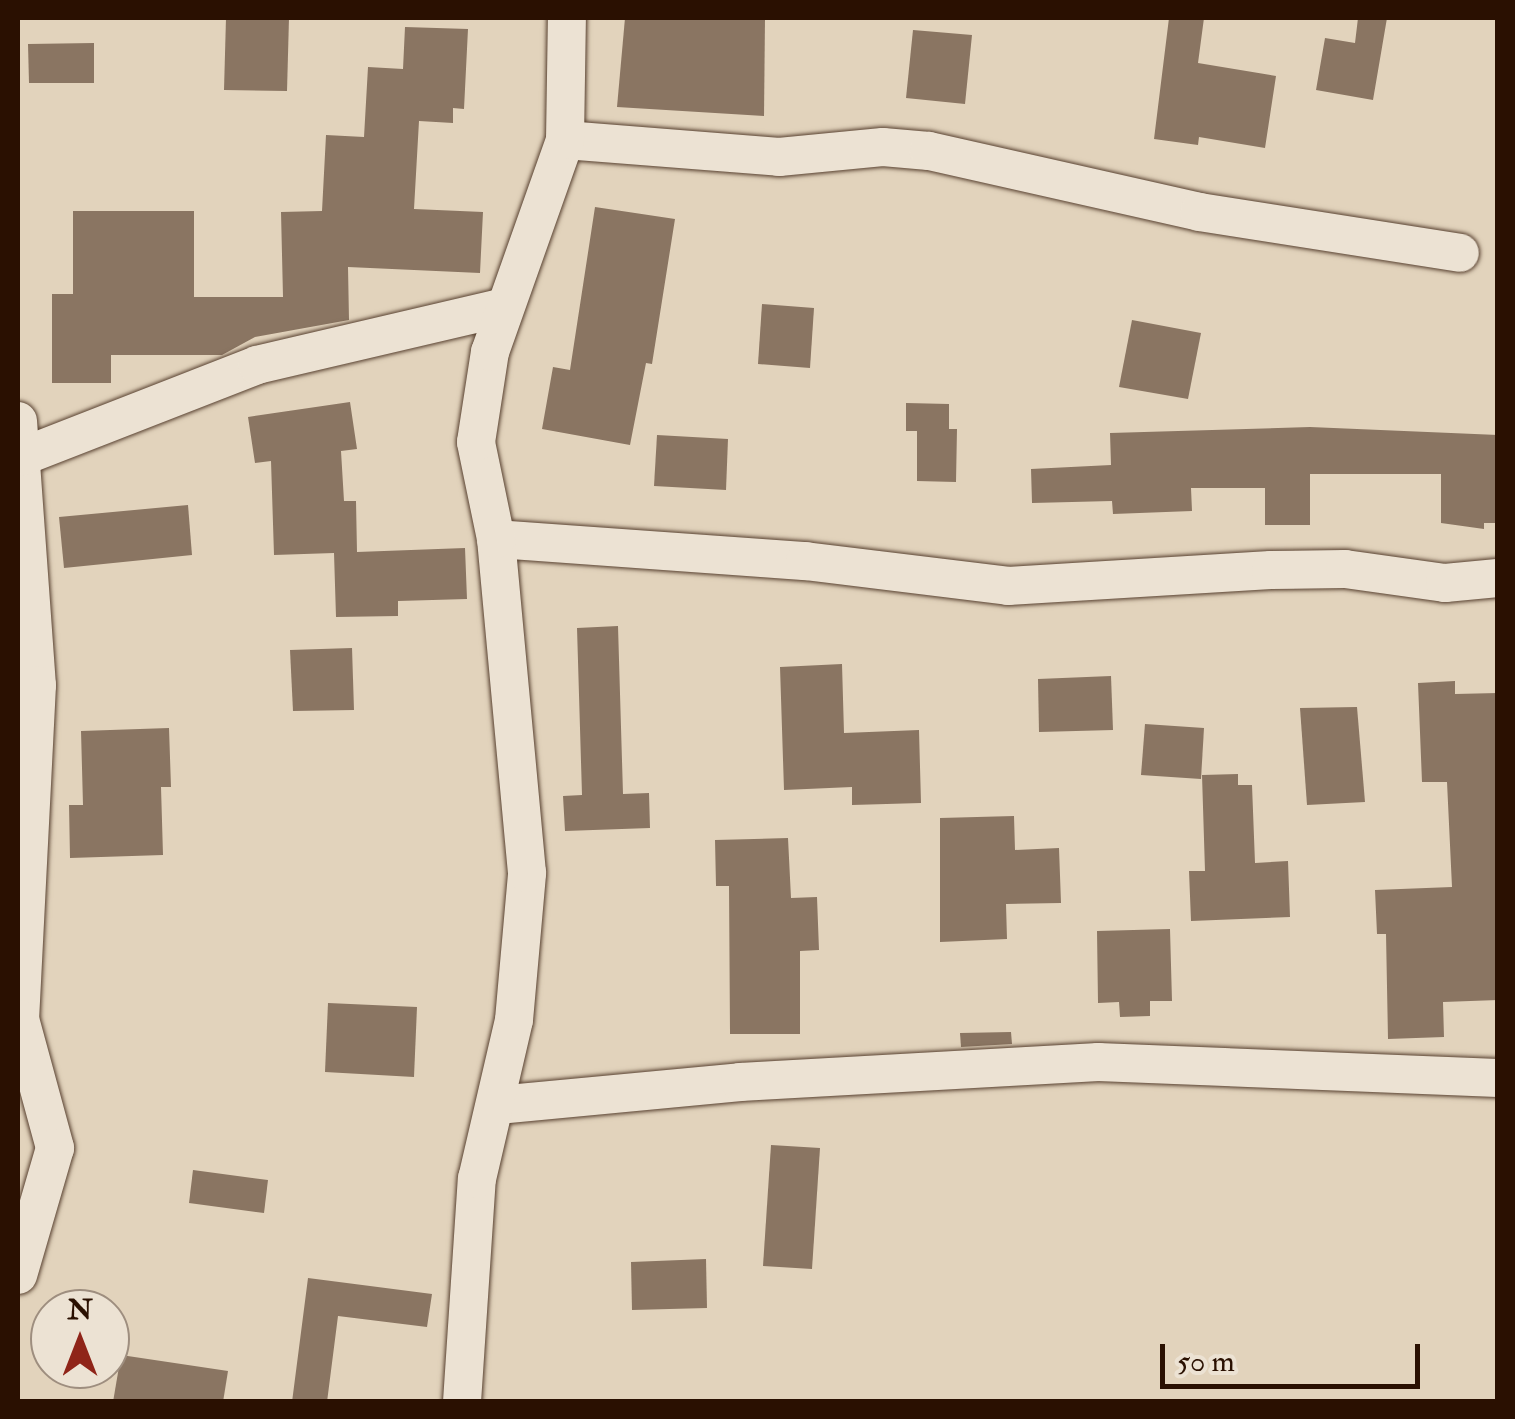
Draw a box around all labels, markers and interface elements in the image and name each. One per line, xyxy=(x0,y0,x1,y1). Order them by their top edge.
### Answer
north arrow xyxy=(30,1289,130,1389)
text: N xyxy=(67,1293,93,1328)
scale bar xyxy=(1165,1324,1425,1386)
text: 50 m xyxy=(1177,1343,1235,1380)

